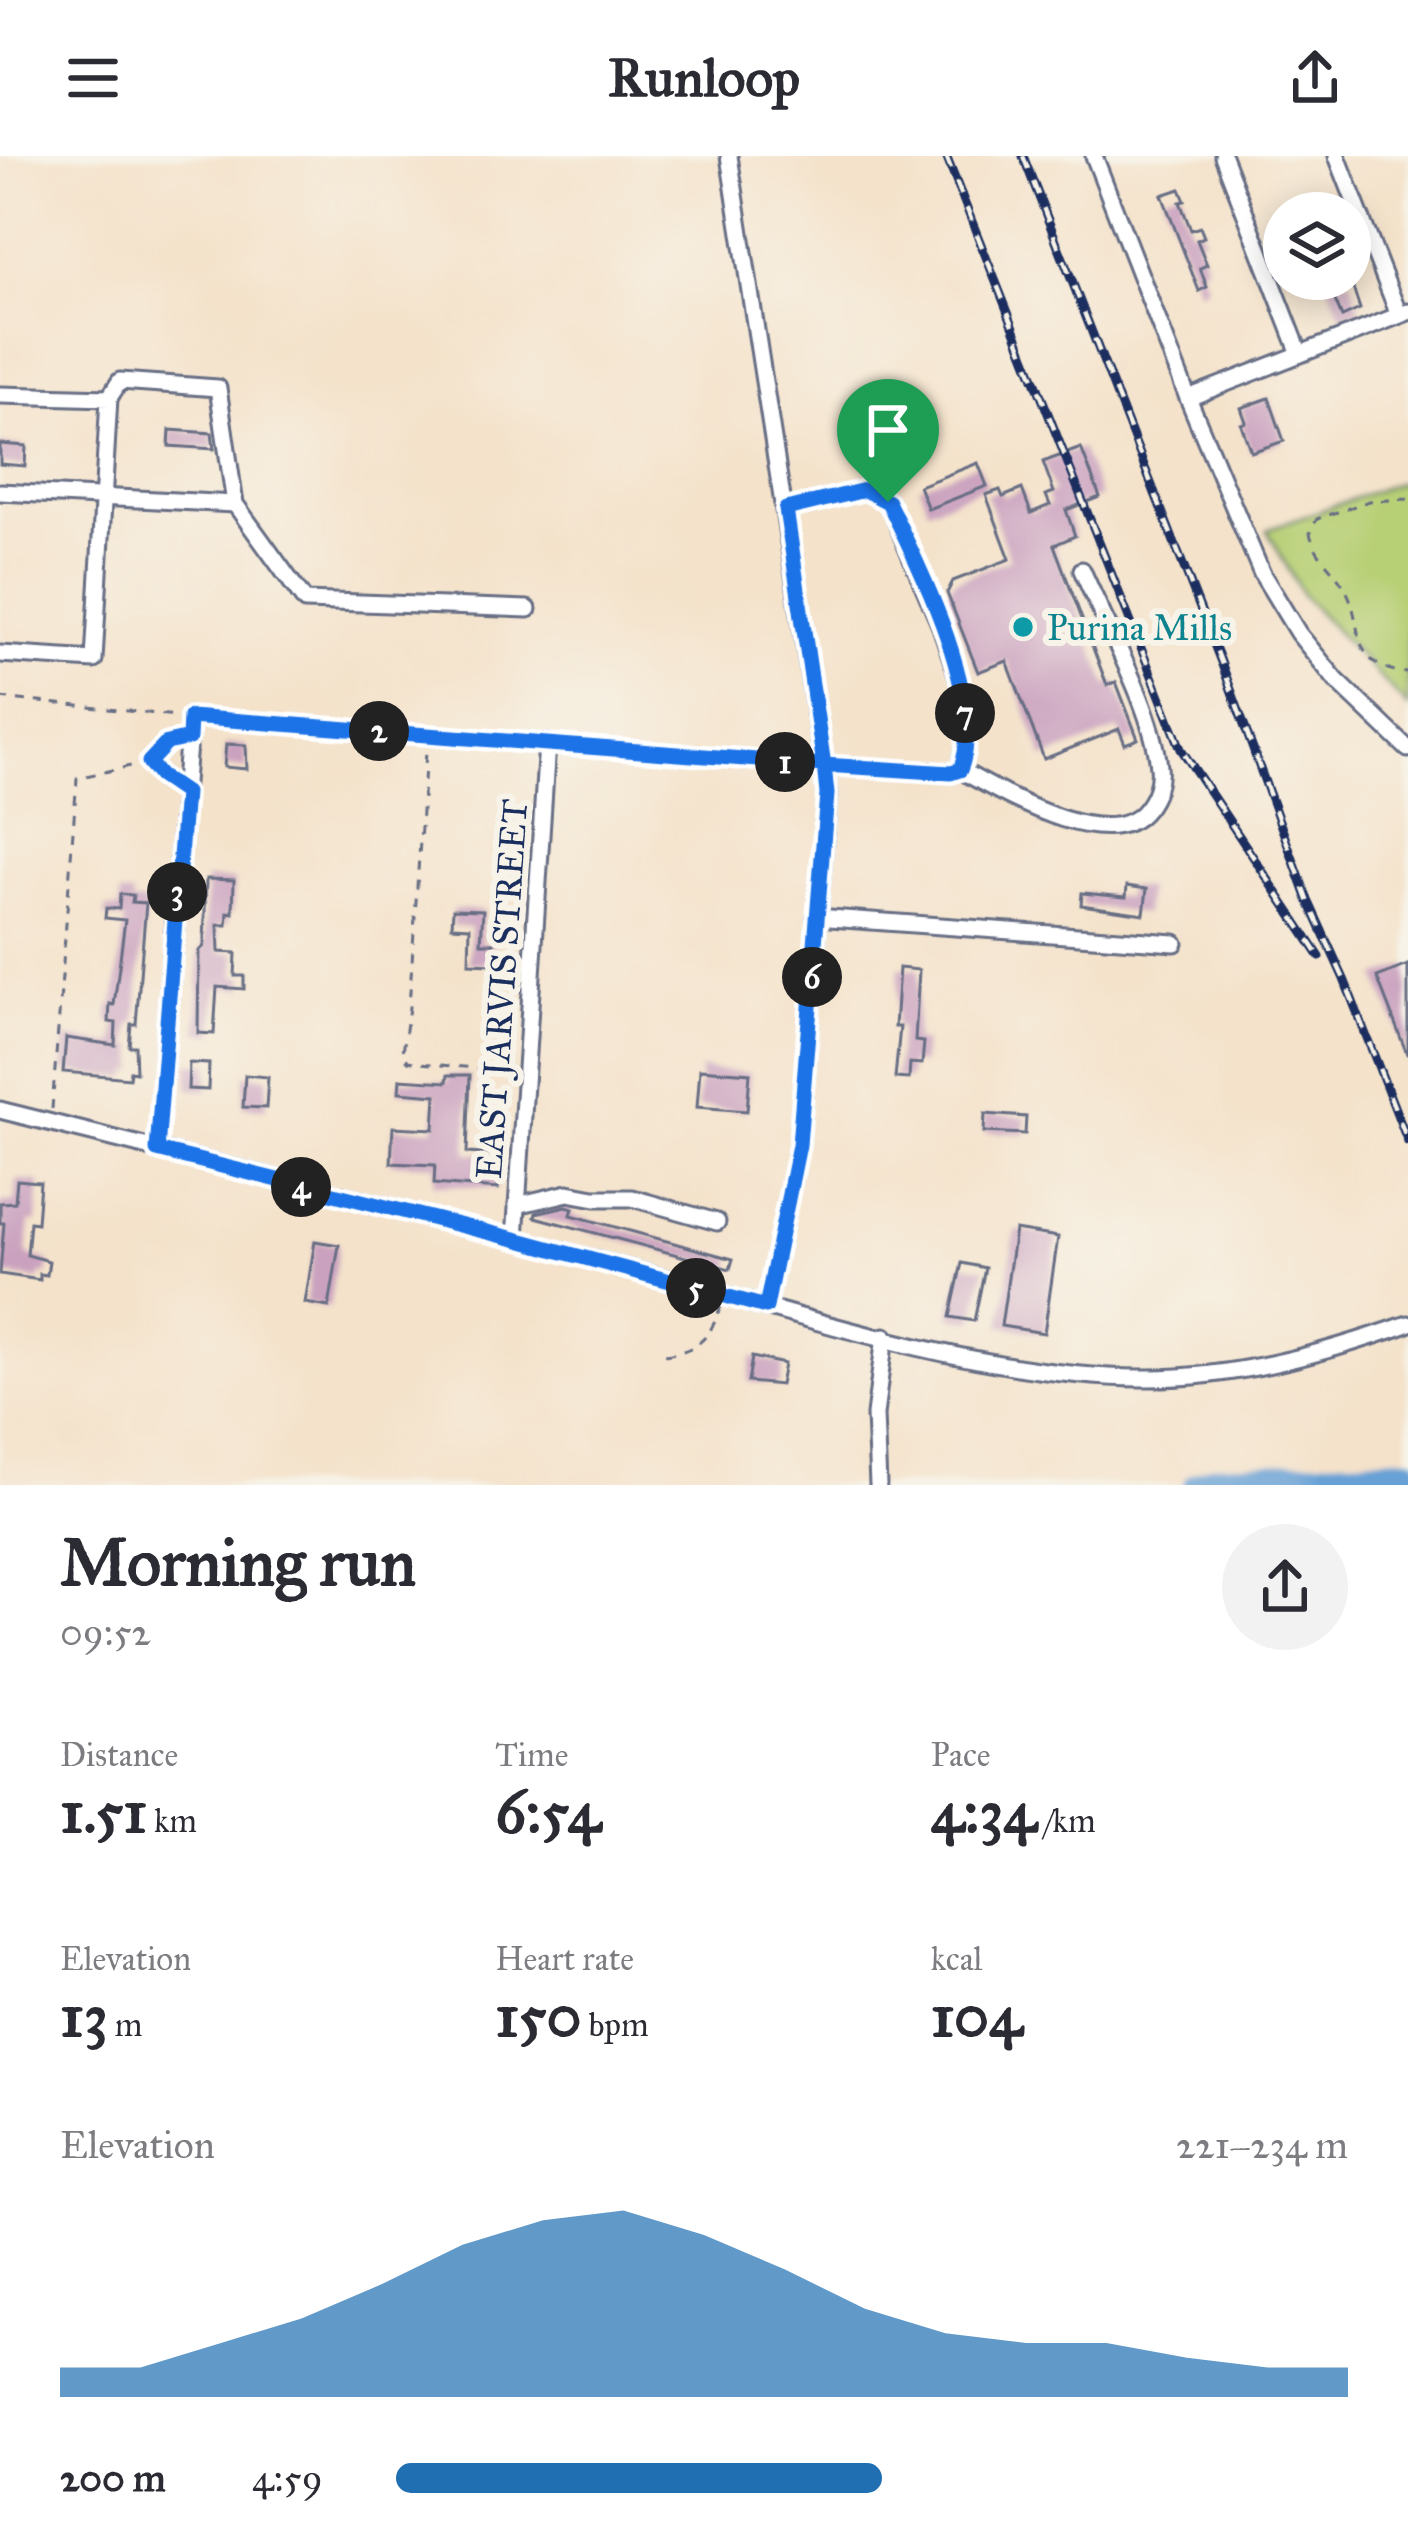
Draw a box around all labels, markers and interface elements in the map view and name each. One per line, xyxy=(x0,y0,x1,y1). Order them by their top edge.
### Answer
icon: menu xyxy=(60,45,126,111)
text: Runloop xyxy=(608,45,800,111)
icon: share xyxy=(1282,45,1348,111)
map controls xyxy=(1263,192,1371,300)
button: layers xyxy=(1263,192,1371,300)
pin xyxy=(837,379,939,502)
icon: arrive xyxy=(855,397,921,463)
place label: Purina Mills xyxy=(1047,606,1232,650)
marker: Purina Mills xyxy=(1010,614,1036,640)
pin: 7 xyxy=(935,683,995,743)
text: 7 xyxy=(956,693,974,733)
pin: 2 xyxy=(349,701,409,761)
text: 2 xyxy=(371,711,387,751)
pin: 1 xyxy=(755,732,815,792)
text: 1 xyxy=(778,742,792,782)
street label: EAST JARVIS STREET xyxy=(467,798,537,1181)
pin: 3 xyxy=(147,862,207,922)
text: 3 xyxy=(170,872,184,912)
pin: 6 xyxy=(782,947,842,1007)
text: 6 xyxy=(804,957,820,997)
pin: 4 xyxy=(271,1157,331,1217)
text: 4 xyxy=(292,1167,310,1207)
pin: 5 xyxy=(666,1258,726,1318)
text: 5 xyxy=(688,1268,704,1308)
text: Morning run xyxy=(60,1522,416,1603)
button: share xyxy=(1222,1524,1348,1650)
text: 09:52 xyxy=(60,1608,151,1656)
text: Distance xyxy=(60,1735,178,1775)
text: Time xyxy=(495,1735,568,1775)
text: Pace xyxy=(931,1735,991,1775)
text: 1.51 xyxy=(60,1775,147,1848)
text: 6:54 xyxy=(495,1775,601,1848)
text: 4:34 xyxy=(931,1775,1037,1848)
text: km xyxy=(147,1801,197,1841)
text: /km xyxy=(1037,1801,1096,1841)
text: Elevation xyxy=(60,1939,191,1979)
text: Heart rate xyxy=(495,1939,634,1979)
text: kcal xyxy=(931,1939,983,1979)
text: 13 xyxy=(60,1979,108,2052)
text: 150 xyxy=(495,1979,581,2052)
text: 104 xyxy=(931,1979,1022,2052)
text: m xyxy=(108,2005,143,2045)
text: bpm xyxy=(581,2005,649,2045)
text: Elevation xyxy=(60,2121,215,2169)
text: 221–234 m xyxy=(1176,2121,1348,2169)
text: 200 m xyxy=(60,2454,166,2502)
text: 4:59 xyxy=(252,2454,323,2502)

